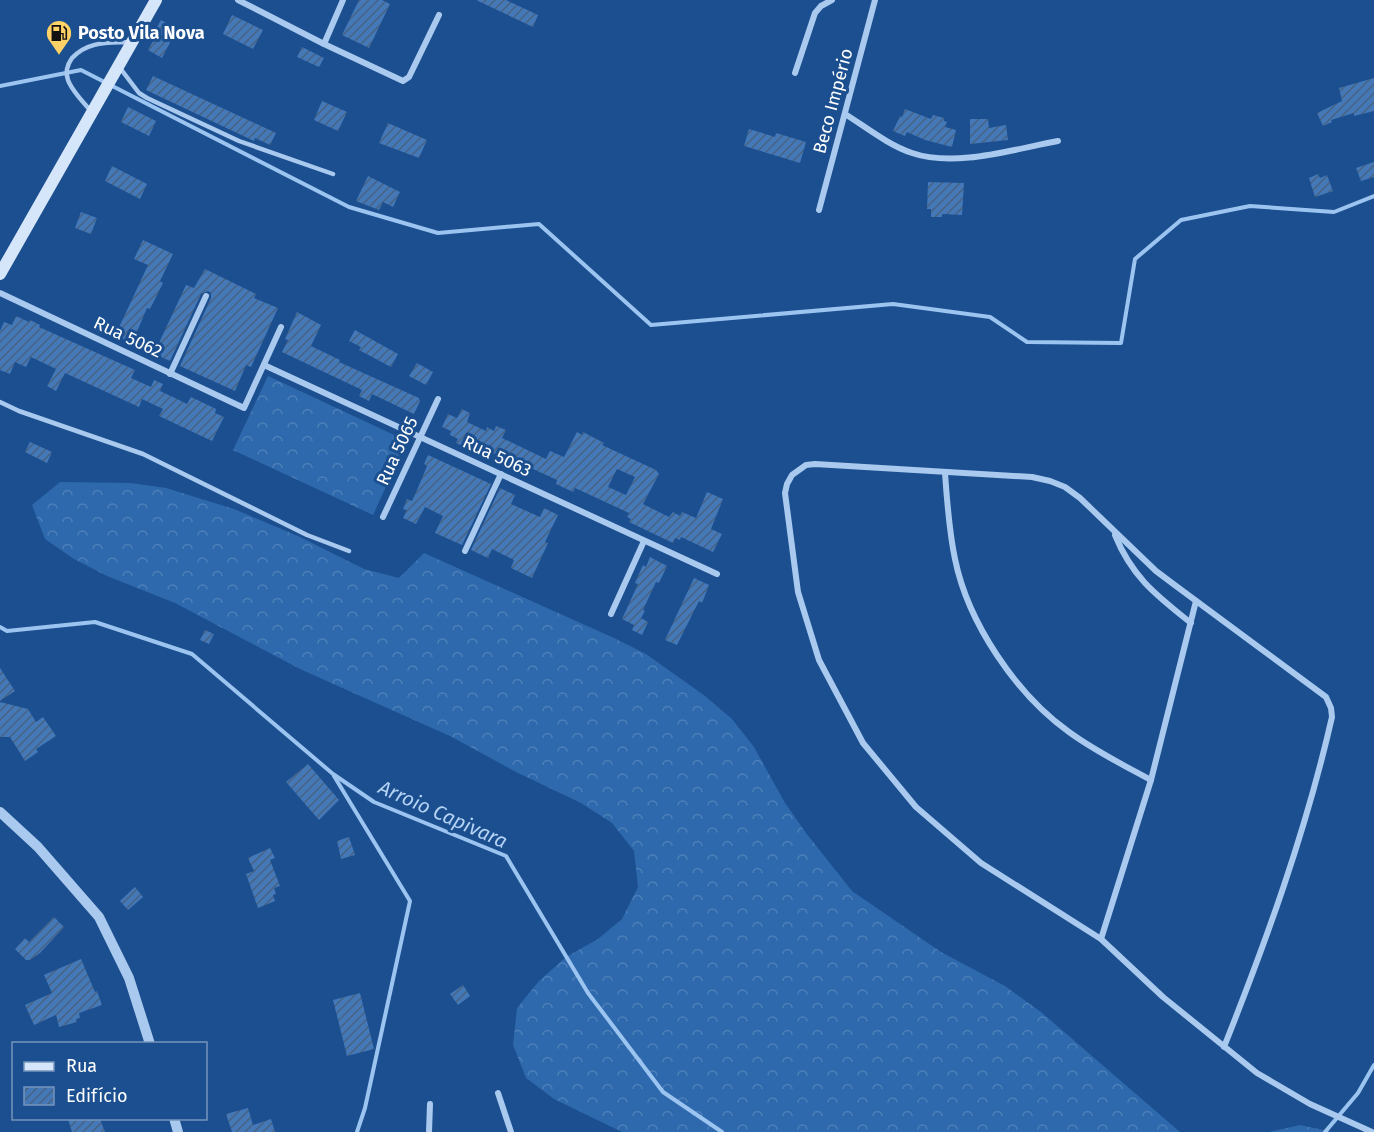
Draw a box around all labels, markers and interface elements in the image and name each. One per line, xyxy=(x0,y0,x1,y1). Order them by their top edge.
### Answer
fuel station icon: Posto Vila Nova xyxy=(44,18,74,56)
place label: Posto Vila Nova xyxy=(78,22,205,44)
street label: Beco Império xyxy=(808,46,858,156)
street label: Rua 5062 xyxy=(90,312,166,362)
street label: Rua 5065 xyxy=(371,413,423,489)
street label: Rua 5063 xyxy=(459,431,535,481)
water label: Arroio Capivara xyxy=(374,774,511,853)
legend xyxy=(12,1042,207,1120)
text: Rua xyxy=(66,1055,97,1077)
text: Edifício xyxy=(66,1085,128,1107)

